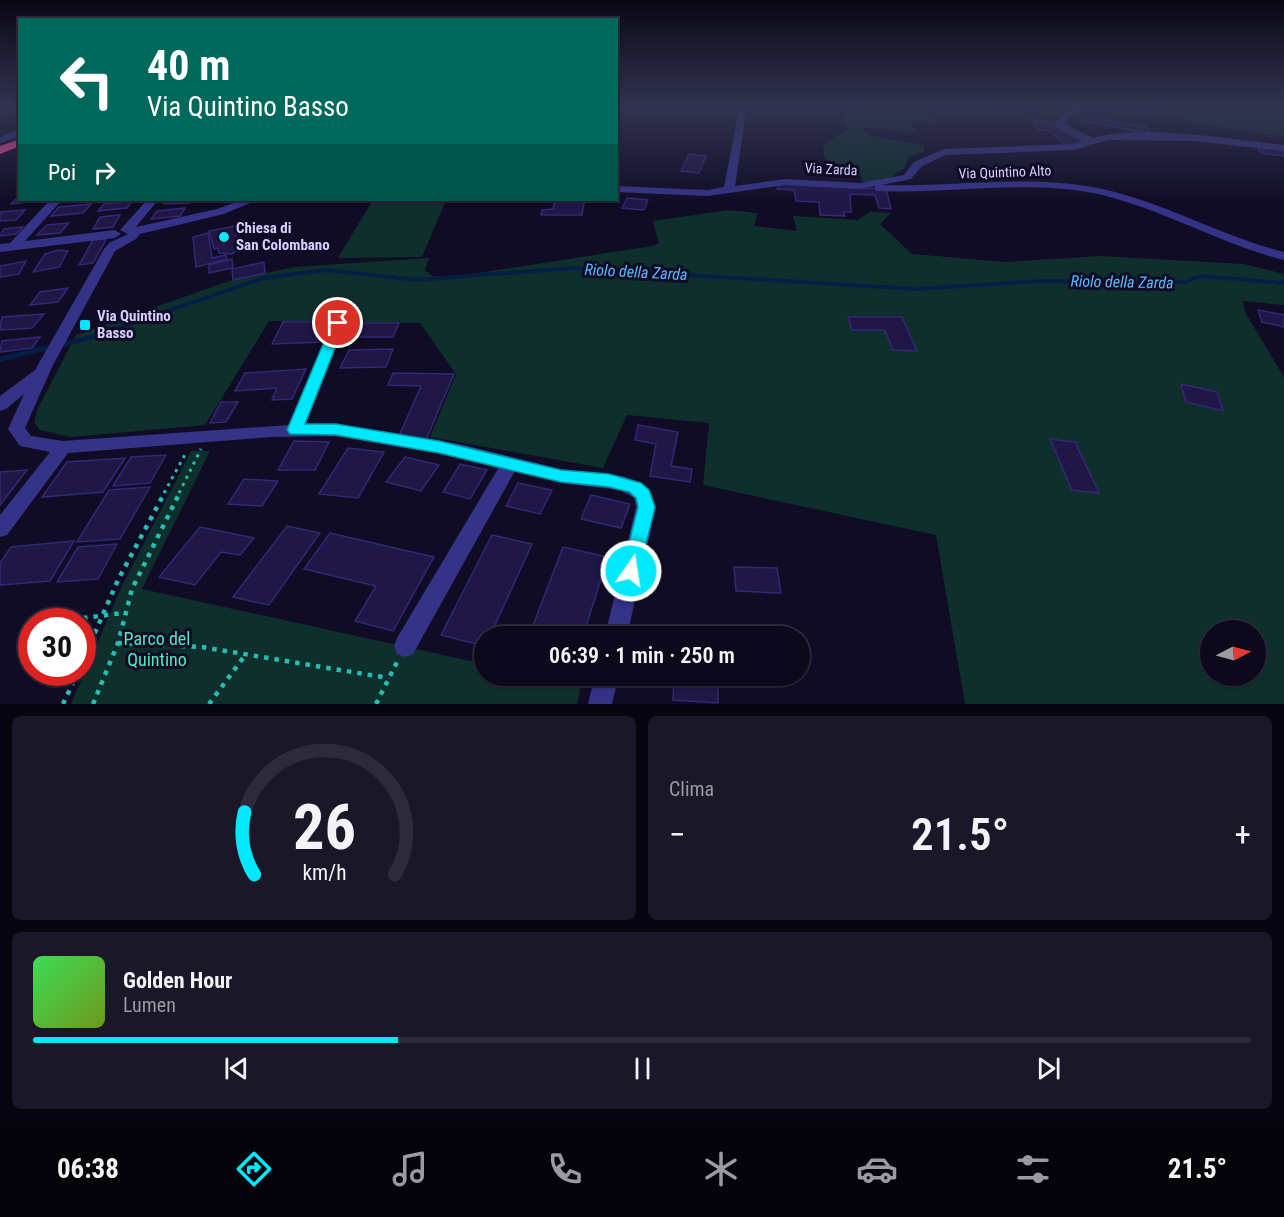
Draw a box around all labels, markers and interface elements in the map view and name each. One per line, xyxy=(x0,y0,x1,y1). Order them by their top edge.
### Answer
text: 40 m xyxy=(147,41,230,90)
icon: left xyxy=(48,42,126,120)
text: Via Quintino Basso xyxy=(147,91,349,123)
icon: right xyxy=(88,156,121,189)
text: Poi xyxy=(48,160,76,185)
street label: Via Zarda xyxy=(804,160,858,178)
street label: Via Quintino Alto xyxy=(958,162,1052,182)
place label: Chiesa di San Colombano xyxy=(236,219,330,254)
marker: Chiesa di San Colombano xyxy=(217,230,231,244)
water label: Riolo della Zarda xyxy=(584,260,688,284)
water label: Riolo della Zarda xyxy=(1070,272,1174,292)
pin xyxy=(312,297,363,348)
icon: arrive xyxy=(321,306,354,339)
place label: Via Quintino Basso xyxy=(97,307,171,342)
marker: Via Quintino Basso xyxy=(78,318,92,332)
position arrow xyxy=(599,539,663,603)
speed limit sign: 30 xyxy=(18,608,96,686)
north arrow xyxy=(1200,620,1266,686)
map controls xyxy=(1200,620,1266,686)
park label: Parco del Quintino xyxy=(124,628,190,670)
text: 06:39 · 1 min · 250 m xyxy=(549,643,735,668)
text: Clima xyxy=(669,777,714,801)
text: 26 xyxy=(292,791,356,864)
text: 21.5° xyxy=(911,808,1009,861)
text: − xyxy=(669,815,686,854)
text: + xyxy=(1235,815,1251,854)
text: km/h xyxy=(302,860,346,885)
text: Golden Hour xyxy=(123,968,232,993)
text: Lumen xyxy=(123,993,176,1017)
icon: previous xyxy=(220,1052,253,1085)
icon: pause xyxy=(626,1052,659,1085)
icon: next xyxy=(1032,1052,1065,1085)
icon: directions xyxy=(233,1148,275,1190)
icon: music xyxy=(389,1148,431,1190)
icon: phone xyxy=(544,1148,586,1190)
icon: climate xyxy=(700,1148,742,1190)
icon: car xyxy=(856,1148,898,1190)
icon: filters xyxy=(1012,1148,1054,1190)
text: 06:38 xyxy=(57,1153,119,1185)
text: 21.5° xyxy=(1168,1153,1227,1185)

